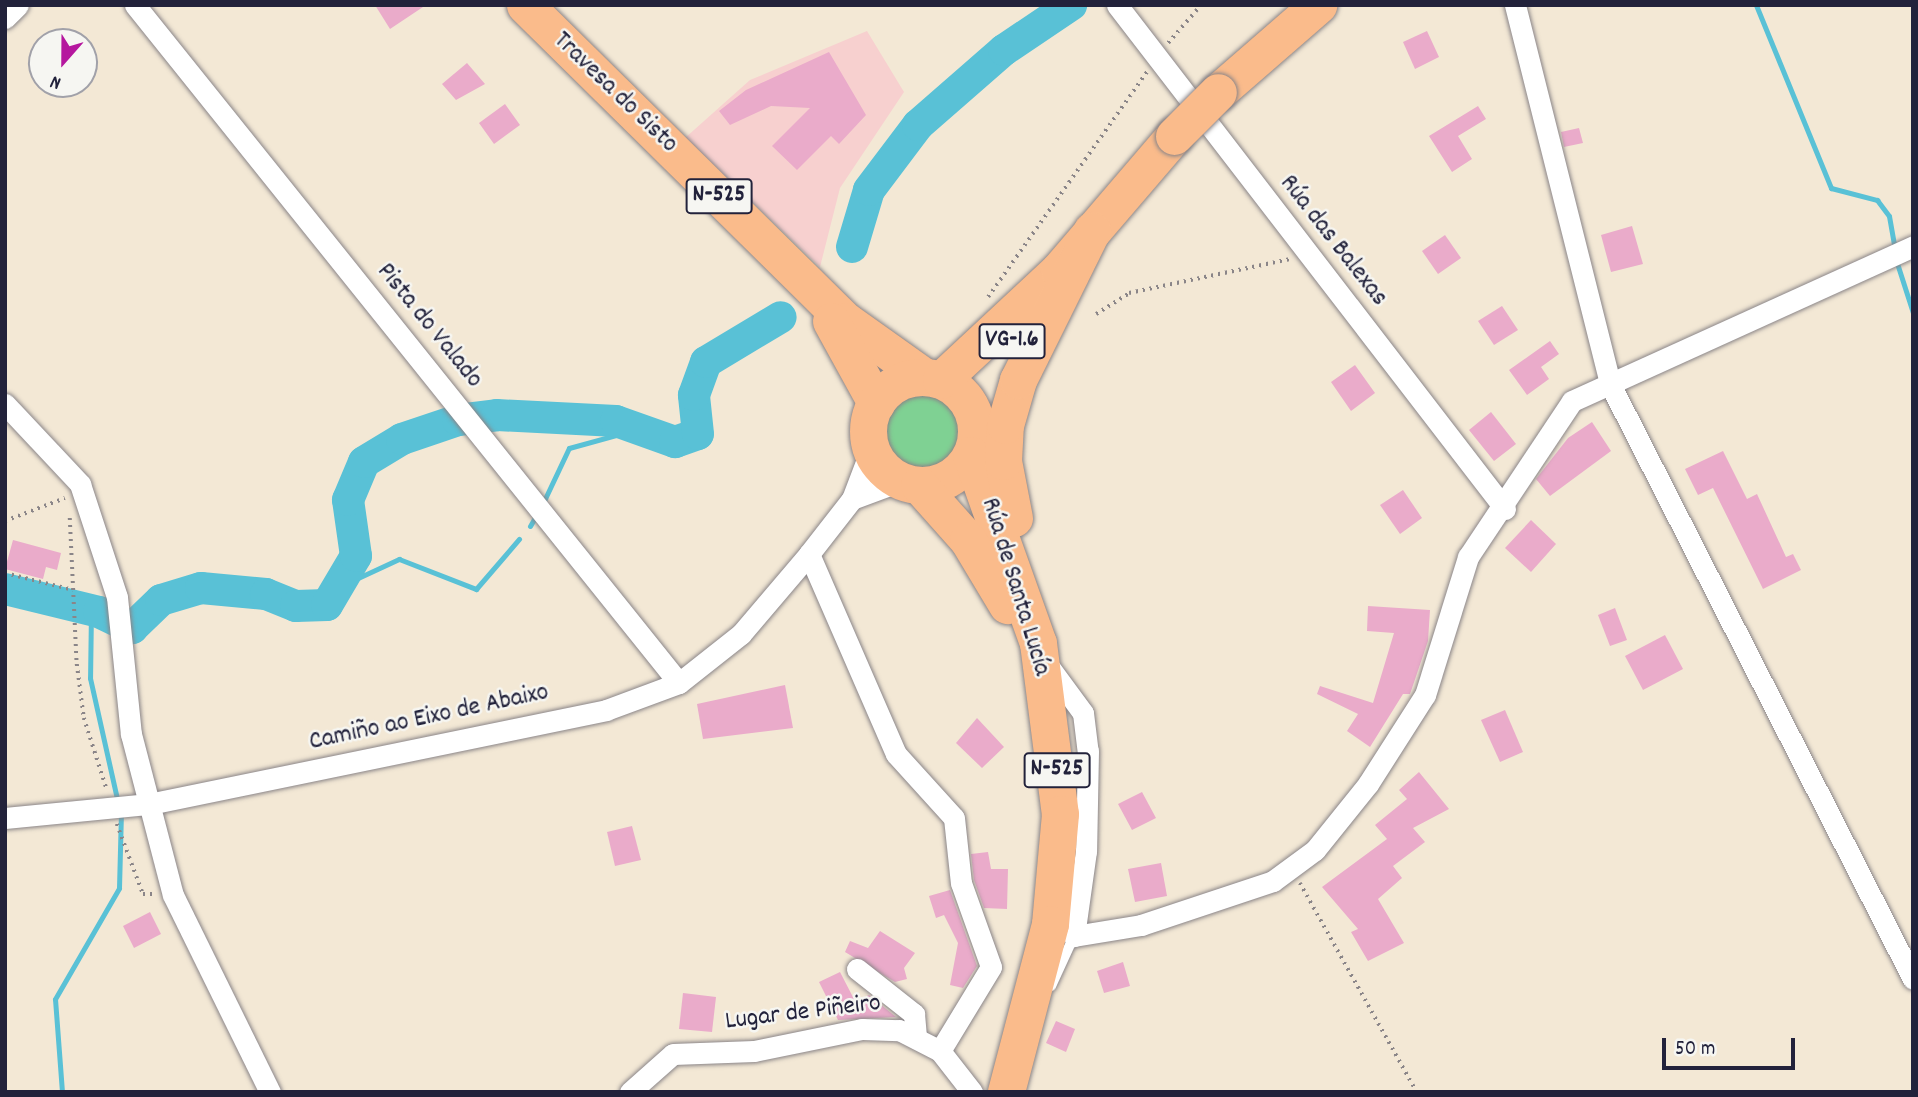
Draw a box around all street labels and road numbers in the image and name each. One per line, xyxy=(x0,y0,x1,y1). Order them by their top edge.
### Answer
street label: Travesa do Sisto xyxy=(546,26,684,160)
street label: Rúa das Balexas xyxy=(1272,169,1394,313)
road number: N-525 xyxy=(684,176,754,216)
street label: Pista do Valado xyxy=(369,257,489,395)
road number: VG-1.6 xyxy=(977,320,1047,362)
street label: Rúa de Santa Lucía xyxy=(973,494,1057,680)
street label: Camiño ao Eixo de Abaixo xyxy=(306,677,552,759)
road number: N-525 xyxy=(1022,750,1092,790)
street label: Lugar de Piñeiro xyxy=(723,988,883,1038)

